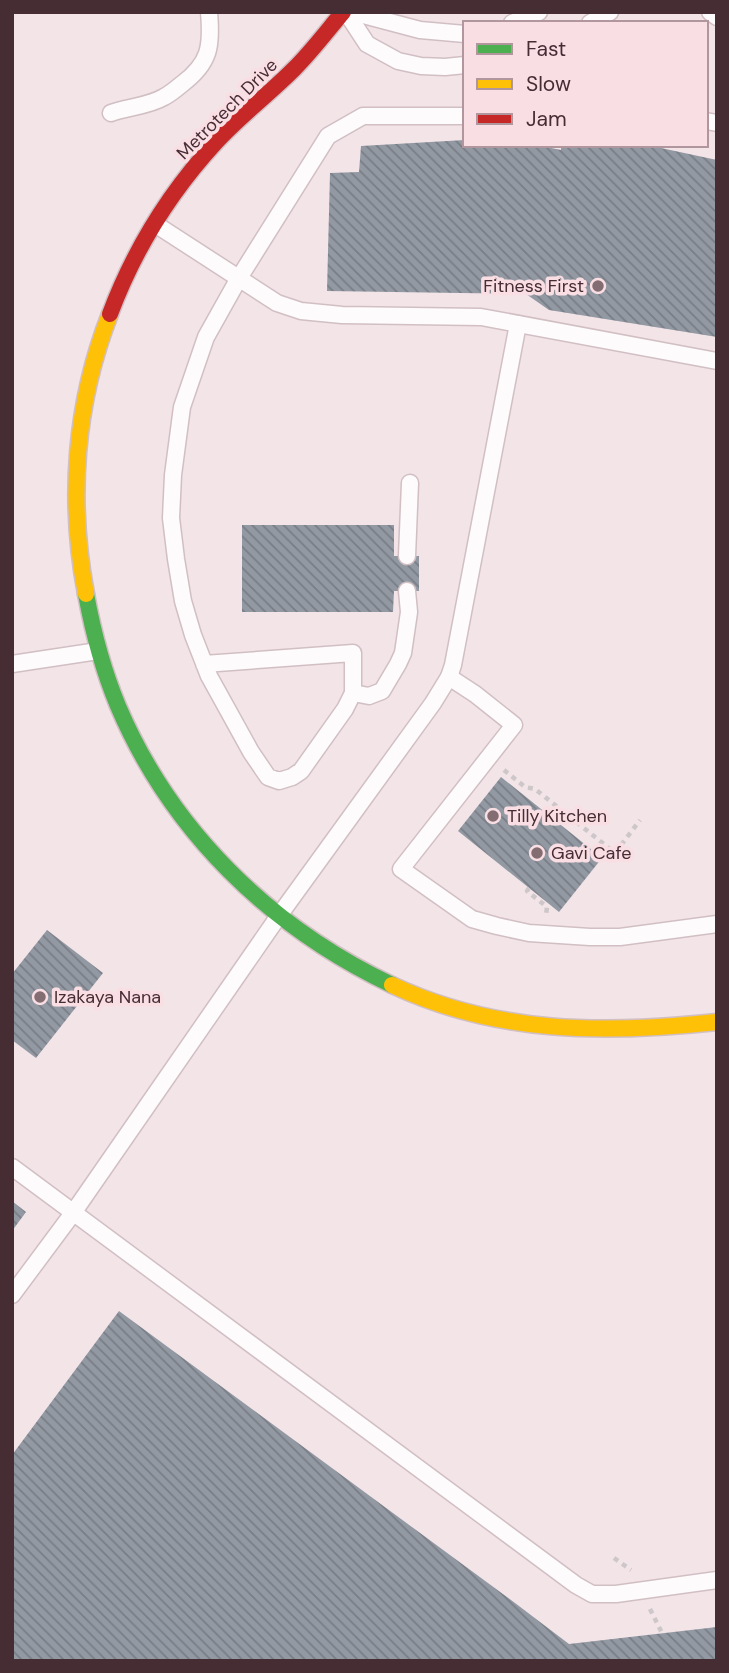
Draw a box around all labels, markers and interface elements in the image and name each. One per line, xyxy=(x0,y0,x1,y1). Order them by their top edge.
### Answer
legend xyxy=(463,21,708,147)
text: Fast xyxy=(526,35,566,63)
street label: Metrotech Drive xyxy=(171,53,283,165)
text: Slow xyxy=(526,70,571,98)
text: Jam xyxy=(526,105,567,133)
place label: Fitness First xyxy=(483,274,584,298)
marker: Fitness First xyxy=(590,278,606,294)
place label: Tilly Kitchen xyxy=(507,804,607,828)
marker: Tilly Kitchen xyxy=(485,808,501,824)
place label: Gavi Cafe xyxy=(551,841,631,865)
marker: Gavi Cafe xyxy=(529,845,545,861)
place label: Izakaya Nana xyxy=(54,985,161,1009)
marker: Izakaya Nana xyxy=(32,989,48,1005)

